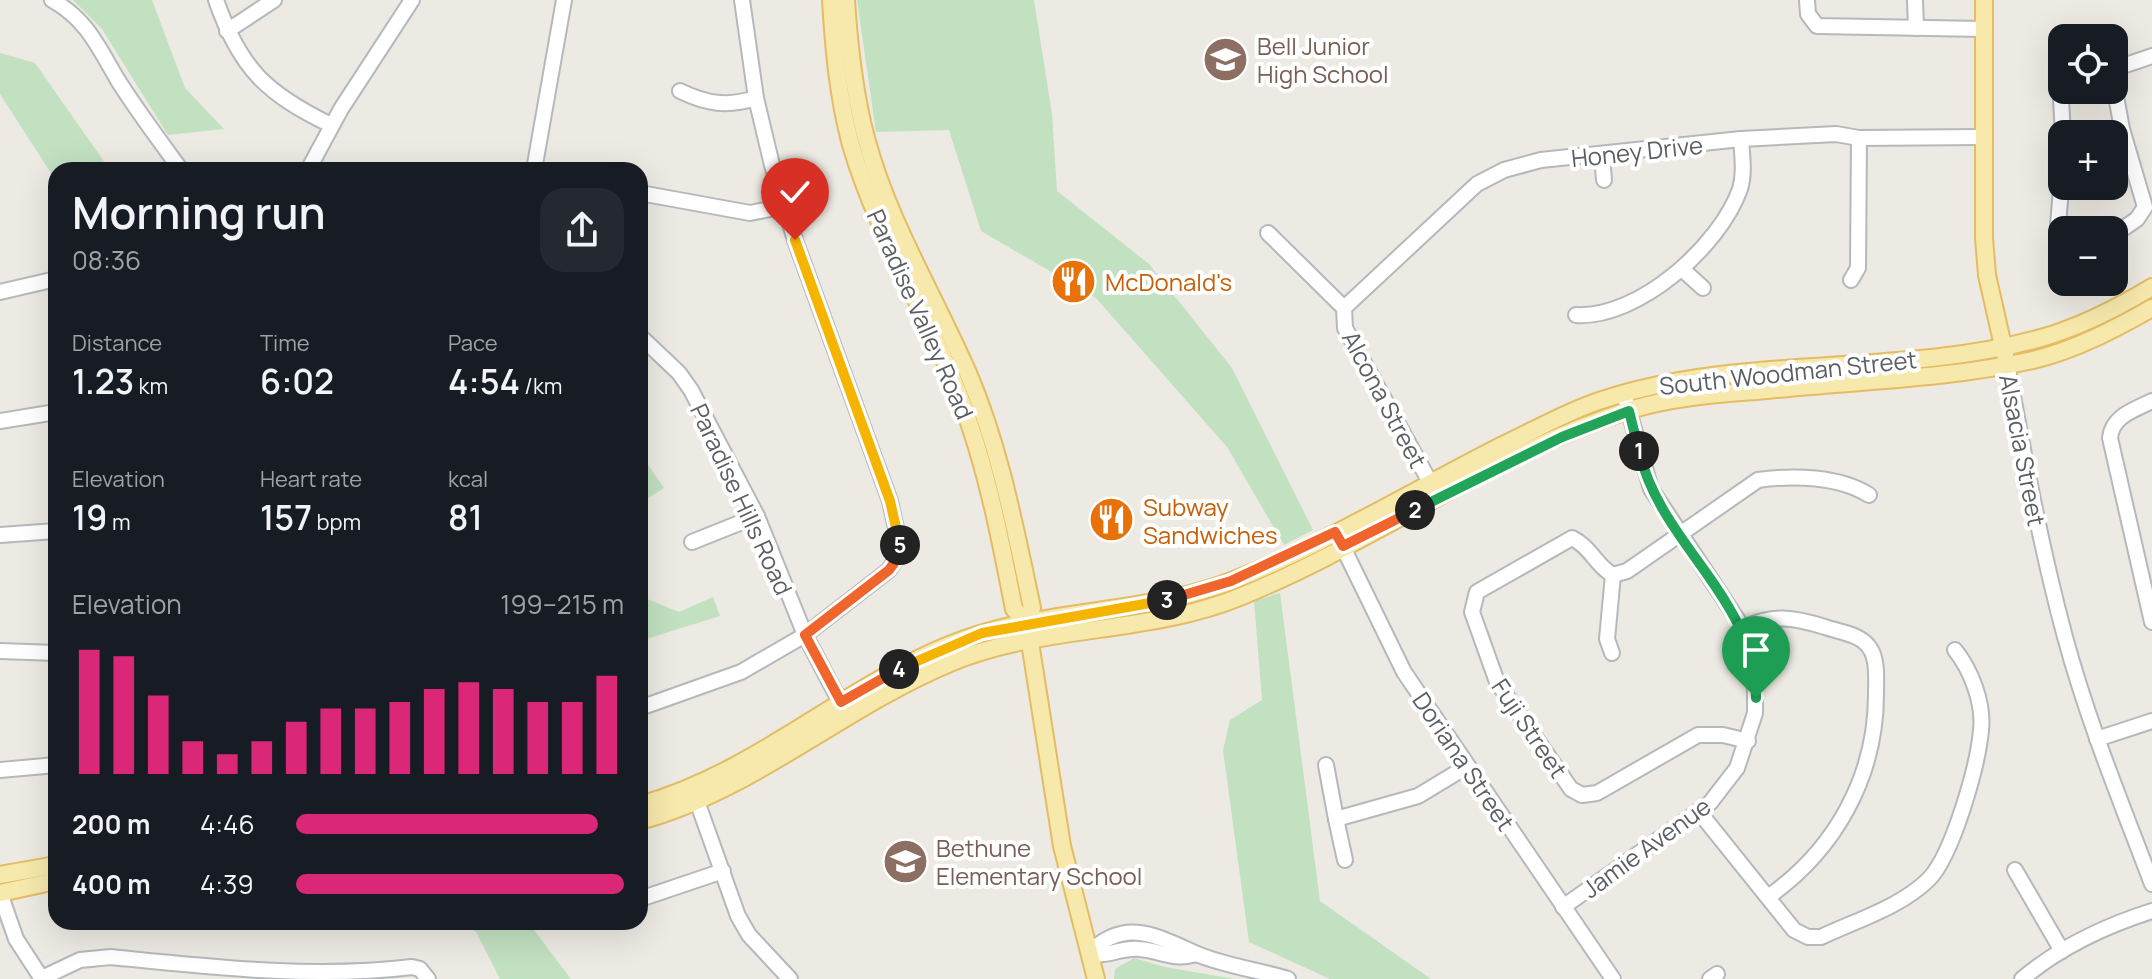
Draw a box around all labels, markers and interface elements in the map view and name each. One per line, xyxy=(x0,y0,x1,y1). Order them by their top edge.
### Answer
map controls xyxy=(2048,24,2128,296)
button: locate xyxy=(2048,24,2128,104)
place label: Bell Junior High School xyxy=(1257,29,1389,90)
school or university icon: Bell Junior High School xyxy=(1202,35,1250,83)
button: + xyxy=(2048,120,2128,200)
street label: Honey Drive xyxy=(1570,128,1704,174)
pin xyxy=(761,158,829,240)
icon: check xyxy=(773,170,817,214)
text: Morning run xyxy=(72,182,326,242)
button: share xyxy=(540,188,624,272)
street label: Paradise Valley Road xyxy=(860,204,982,424)
button: − xyxy=(2048,216,2128,296)
text: 08:36 xyxy=(72,242,141,278)
restaurant icon: McDonald's xyxy=(1050,257,1098,305)
place label: McDonald's xyxy=(1105,265,1232,298)
street label: Alcona Street xyxy=(1335,325,1435,473)
text: Distance xyxy=(72,328,162,358)
text: Time xyxy=(260,328,310,358)
text: Pace xyxy=(448,328,498,358)
street label: South Woodman Street xyxy=(1658,342,1918,402)
text: 1.23 xyxy=(72,358,134,404)
text: 6:02 xyxy=(260,358,334,404)
text: 4:54 xyxy=(448,358,520,404)
text: km xyxy=(134,371,168,401)
text: /km xyxy=(520,371,562,401)
street label: Alsacia Street xyxy=(1992,371,2054,529)
street label: Paradise Hills Road xyxy=(683,398,801,600)
pin: 1 xyxy=(1619,431,1659,471)
text: 1 xyxy=(1634,436,1644,466)
text: Elevation xyxy=(72,464,165,494)
text: Heart rate xyxy=(260,464,362,494)
text: kcal xyxy=(448,464,488,494)
place label: Subway Sandwiches xyxy=(1143,490,1278,551)
pin: 2 xyxy=(1395,490,1435,530)
text: 19 xyxy=(72,494,107,540)
text: 157 xyxy=(260,494,312,540)
text: 81 xyxy=(448,494,483,540)
text: 2 xyxy=(1408,495,1422,525)
restaurant icon: Subway Sandwiches xyxy=(1088,496,1136,544)
text: m xyxy=(107,507,131,537)
text: bpm xyxy=(312,507,361,537)
pin: 5 xyxy=(880,525,920,565)
text: 5 xyxy=(894,530,906,560)
pin: 3 xyxy=(1147,580,1187,620)
text: 3 xyxy=(1161,585,1173,615)
text: Elevation xyxy=(72,586,182,622)
text: 199–215 m xyxy=(500,586,624,622)
pin xyxy=(1722,616,1790,698)
icon: arrive xyxy=(1734,628,1778,672)
pin: 4 xyxy=(879,649,919,689)
text: 4 xyxy=(892,654,906,684)
street label: Fuji Street xyxy=(1485,672,1575,784)
street label: Doriana Street xyxy=(1405,685,1523,837)
street label: Jamie Avenue xyxy=(1575,789,1717,905)
text: 200 m xyxy=(72,806,150,842)
text: 4:46 xyxy=(200,806,255,842)
place label: Bethune Elementary School xyxy=(936,831,1142,892)
school or university icon: Bethune Elementary School xyxy=(881,837,929,885)
text: 400 m xyxy=(72,866,151,902)
text: 4:39 xyxy=(200,866,254,902)

